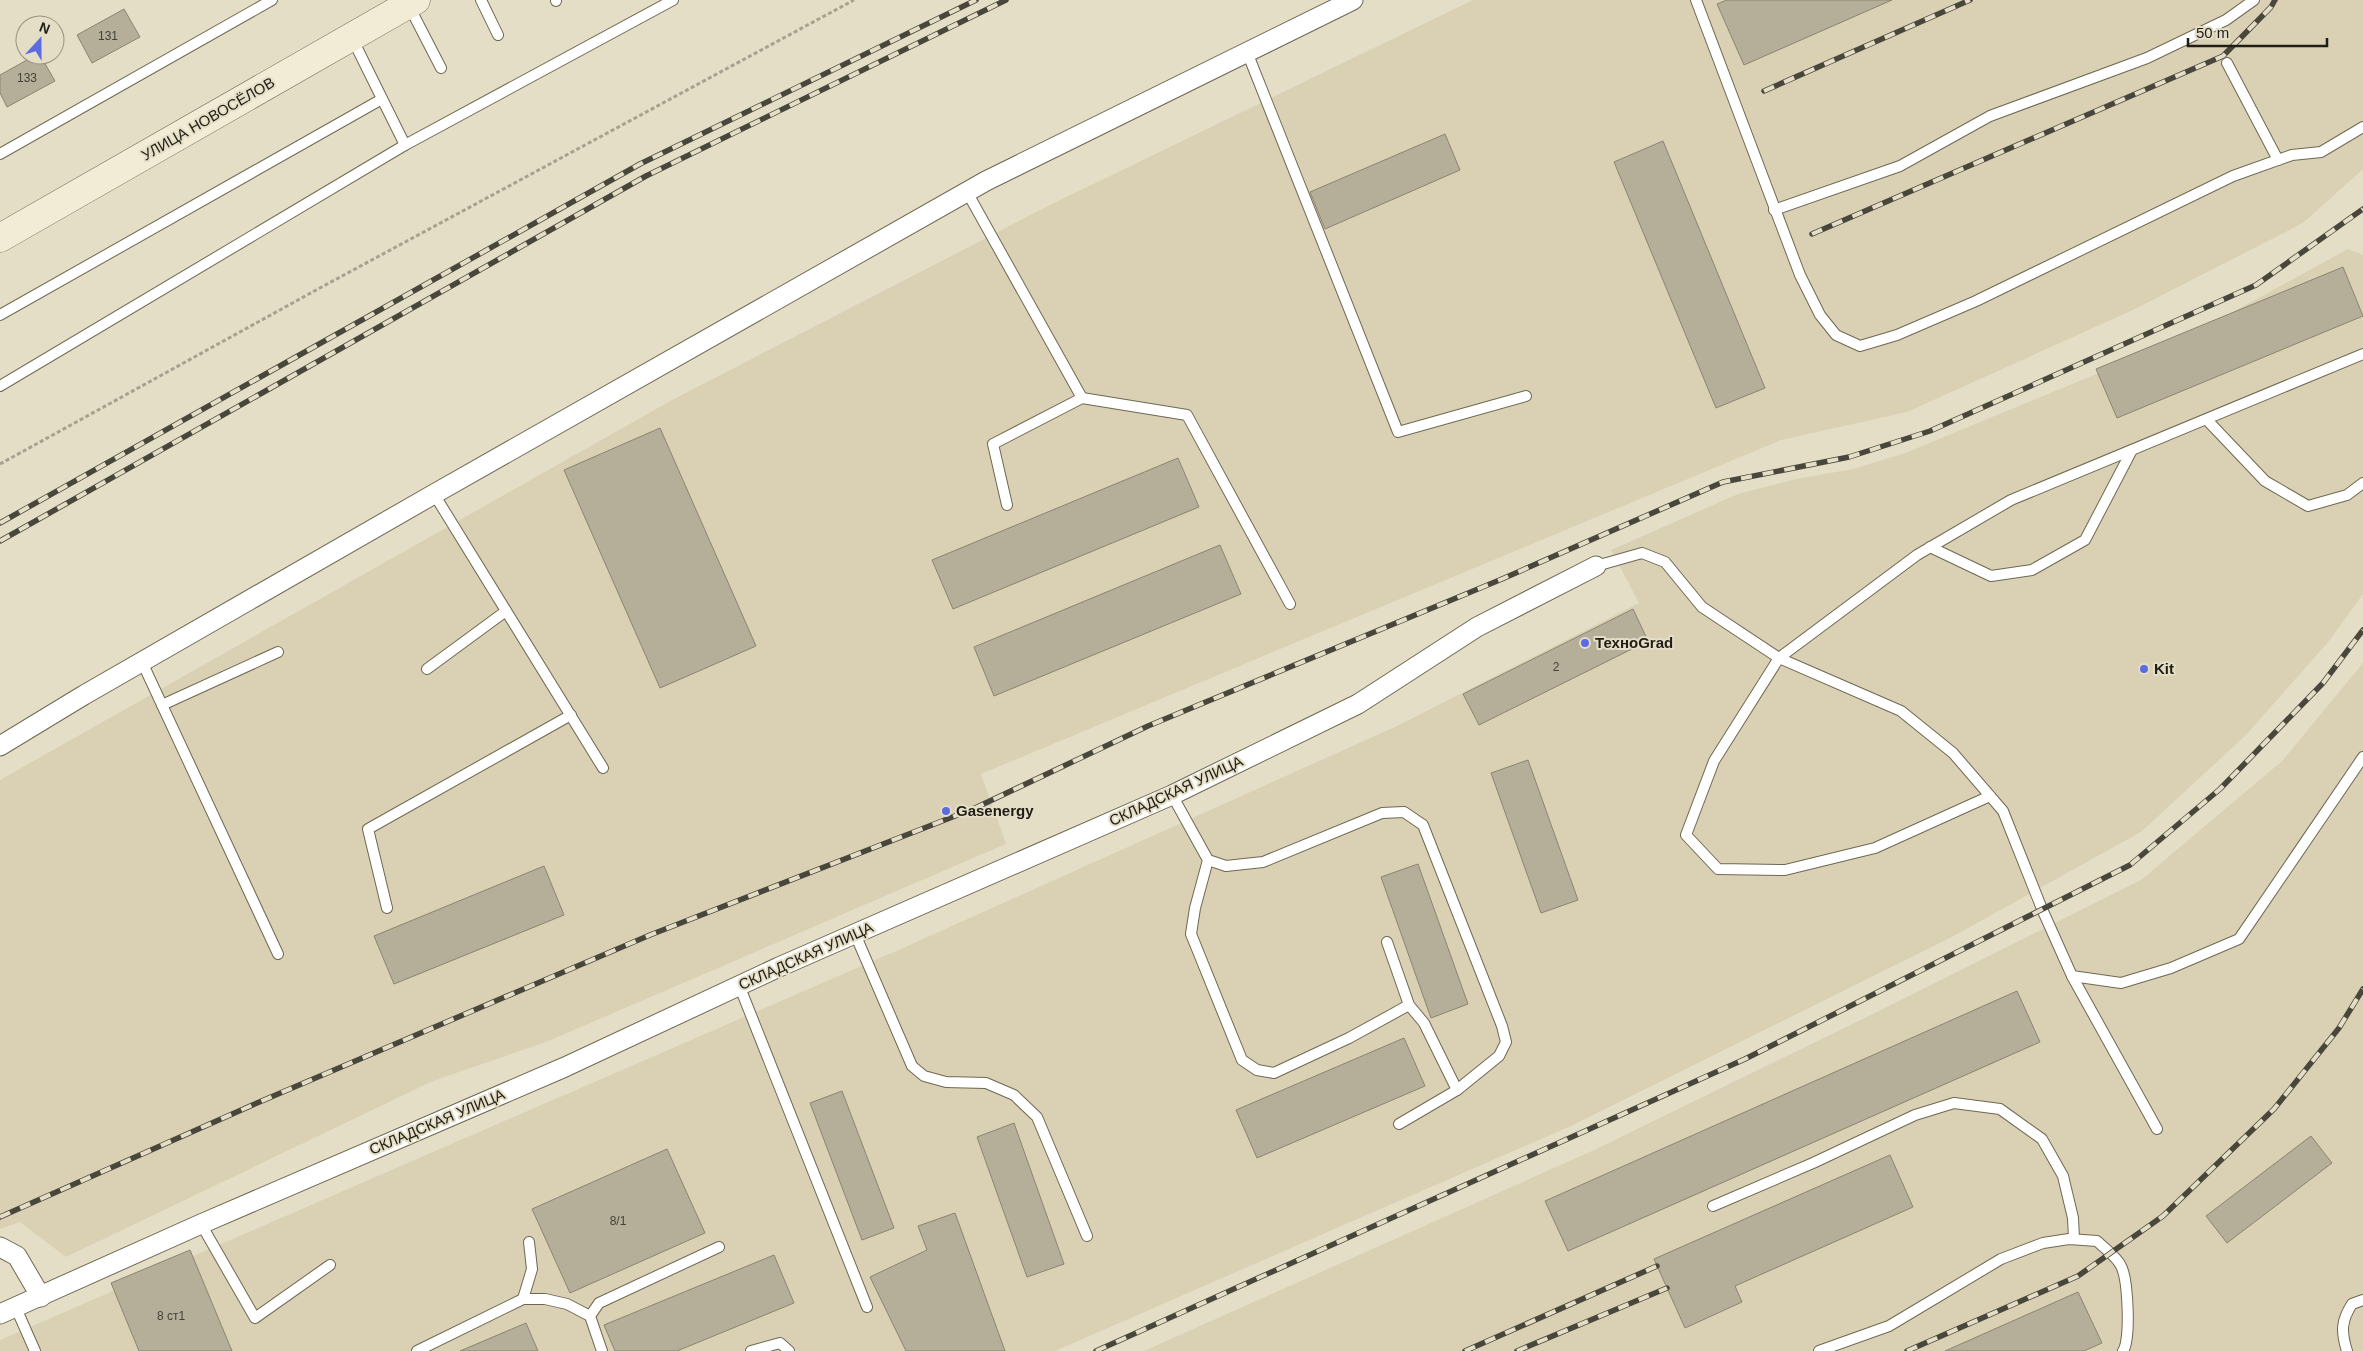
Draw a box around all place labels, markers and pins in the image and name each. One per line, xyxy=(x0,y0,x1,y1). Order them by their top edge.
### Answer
place label: ТехноGrad xyxy=(1595,634,1673,651)
marker: ТехноGrad xyxy=(1579,637,1591,649)
place label: Kit xyxy=(2154,660,2174,677)
marker: Kit xyxy=(2138,663,2150,675)
place label: Gasenergy xyxy=(956,802,1034,819)
marker: Gasenergy xyxy=(940,805,952,817)

